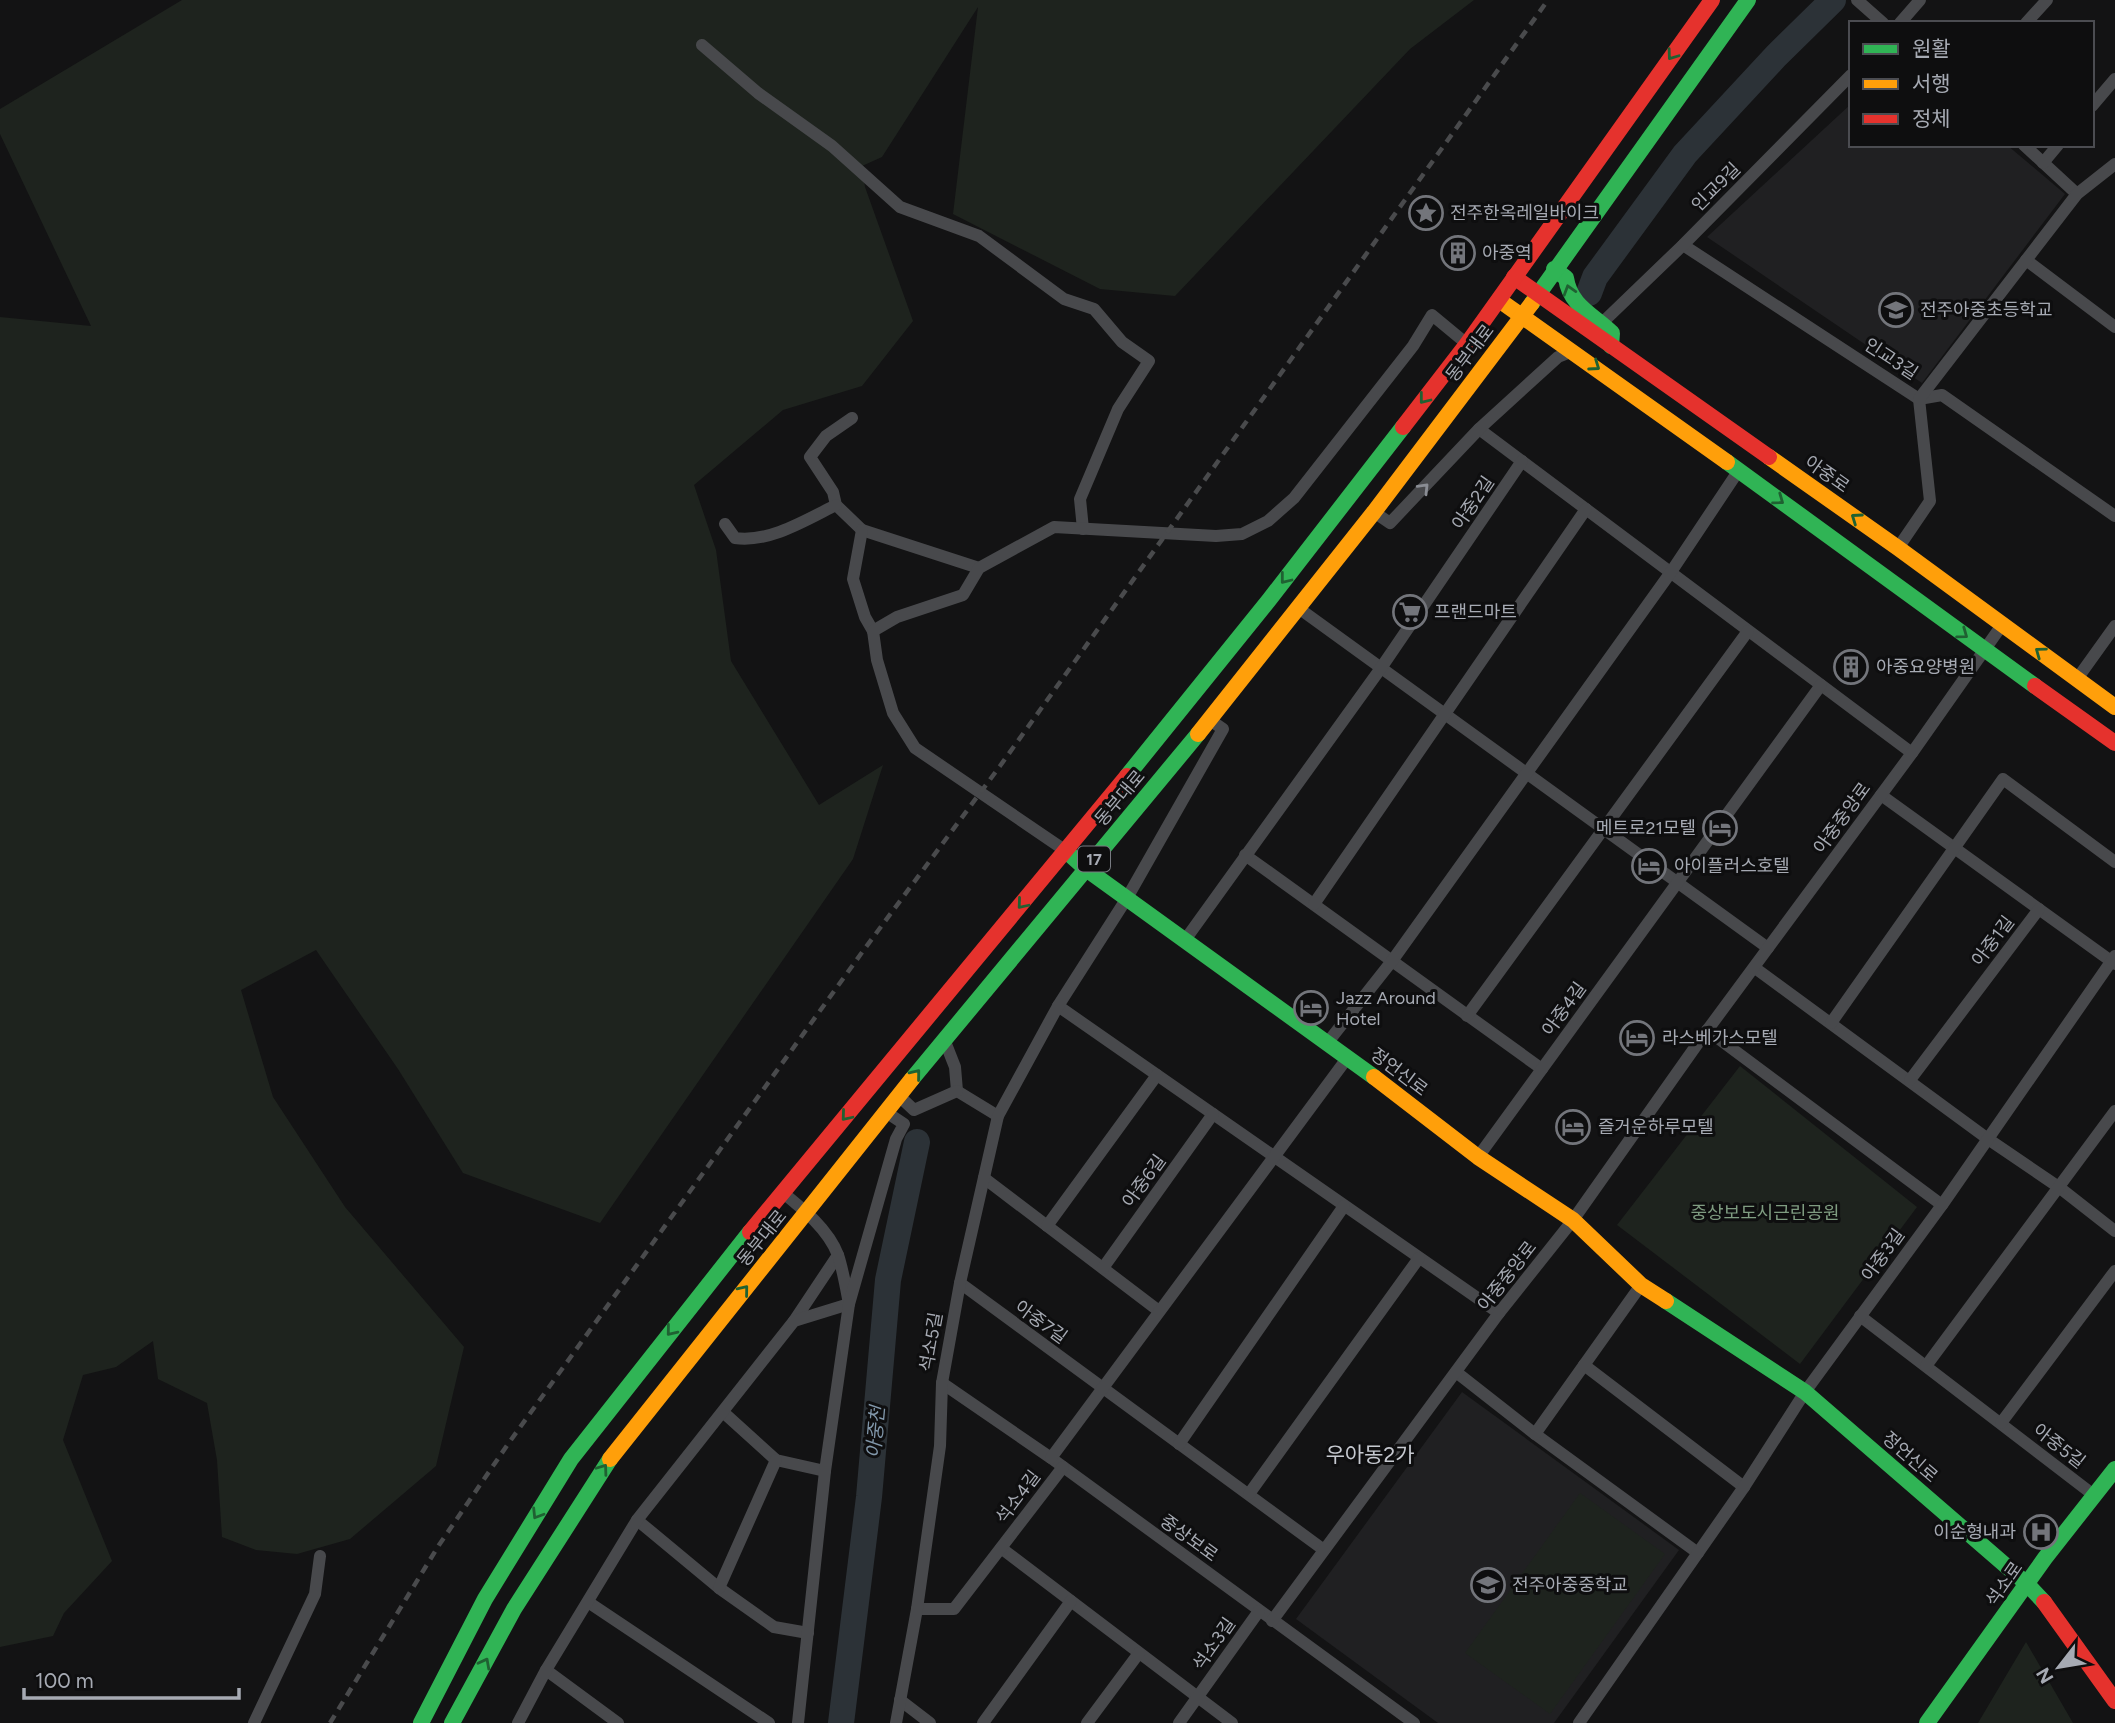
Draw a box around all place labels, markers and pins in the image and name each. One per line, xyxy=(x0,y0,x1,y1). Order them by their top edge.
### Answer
place icon: 전주한옥레일바이크 xyxy=(1407,194,1445,232)
place label: 전주한옥레일바이크 xyxy=(1450,202,1599,224)
building icon: 아중역 xyxy=(1439,234,1477,272)
place label: 아중역 xyxy=(1482,242,1532,264)
school or university icon: 전주아중초등학교 xyxy=(1877,291,1915,329)
place label: 전주아중초등학교 xyxy=(1920,299,2052,321)
supermarket icon: 프랜드마트 xyxy=(1391,593,1429,631)
place label: 프랜드마트 xyxy=(1434,601,1517,623)
building icon: 아중요양병원 xyxy=(1832,648,1870,686)
place label: 아중요양병원 xyxy=(1876,656,1975,678)
hotel icon: 메트로21모텔 xyxy=(1701,809,1739,847)
place label: 메트로21모텔 xyxy=(1596,817,1696,839)
hotel icon: 아이플러스호텔 xyxy=(1630,847,1668,885)
place label: 아이플러스호텔 xyxy=(1674,855,1790,877)
place label: Jazz Around Hotel xyxy=(1336,987,1436,1030)
hotel icon: Jazz Around Hotel xyxy=(1292,989,1330,1027)
hotel icon: 라스베가스모텔 xyxy=(1618,1019,1656,1057)
place label: 라스베가스모텔 xyxy=(1662,1027,1778,1049)
hotel icon: 즐거운하루모텔 xyxy=(1554,1108,1592,1146)
place label: 즐거운하루모텔 xyxy=(1598,1116,1714,1138)
hospital icon: 이순형내과 xyxy=(2022,1513,2060,1551)
place label: 이순형내과 xyxy=(1933,1521,2016,1543)
school or university icon: 전주아중중학교 xyxy=(1469,1566,1507,1604)
place label: 전주아중중학교 xyxy=(1512,1574,1628,1596)

